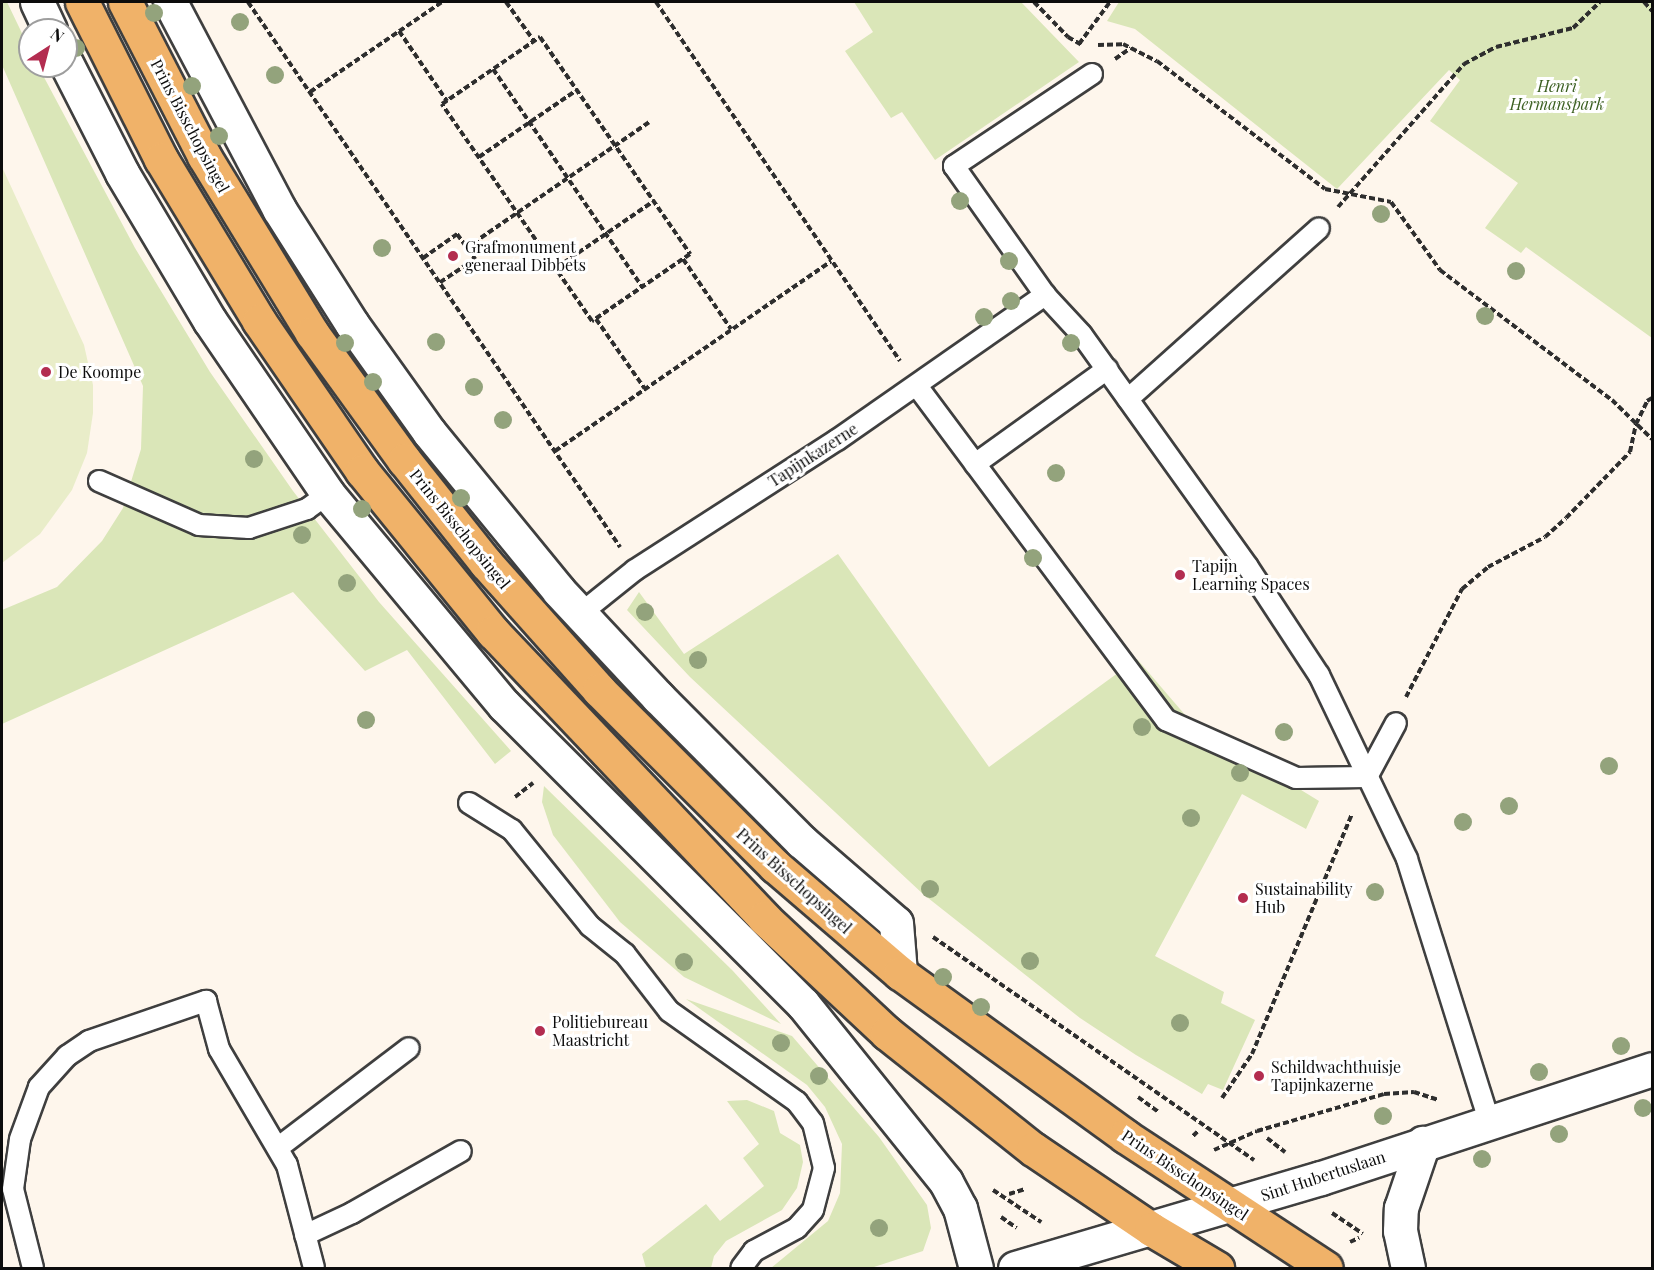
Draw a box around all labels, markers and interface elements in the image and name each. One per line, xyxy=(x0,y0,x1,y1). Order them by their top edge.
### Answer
north arrow xyxy=(18,18,78,78)
text: N xyxy=(47,23,69,47)
street label: Prins Bisschopsingel xyxy=(147,56,233,196)
park label: Henri Hermanspark xyxy=(1510,76,1604,114)
place label: Grafmonument generaal Dibbets xyxy=(465,237,586,275)
marker: Grafmonument generaal Dibbets xyxy=(446,249,460,263)
place label: De Koompe xyxy=(58,362,141,382)
marker: De Koompe xyxy=(39,365,53,379)
street label: Tapijnkazerne xyxy=(765,419,861,491)
street label: Prins Bisschopsingel xyxy=(406,465,514,593)
place label: Tapijn Learning Spaces xyxy=(1192,556,1310,594)
marker: Tapijn Learning Spaces xyxy=(1173,568,1187,582)
street label: Prins Bisschopsingel xyxy=(733,824,855,938)
place label: Sustainability Hub xyxy=(1255,879,1353,917)
marker: Sustainability Hub xyxy=(1236,891,1250,905)
place label: Politiebureau Maastricht xyxy=(552,1012,648,1050)
marker: Politiebureau Maastricht xyxy=(533,1024,547,1038)
place label: Schildwachthuisje Tapijnkazerne xyxy=(1271,1057,1401,1095)
marker: Schildwachthuisje Tapijnkazerne xyxy=(1252,1069,1266,1083)
street label: Prins Bisschopsingel xyxy=(1118,1126,1252,1224)
street label: Sint Hubertuslaan xyxy=(1258,1147,1388,1205)

